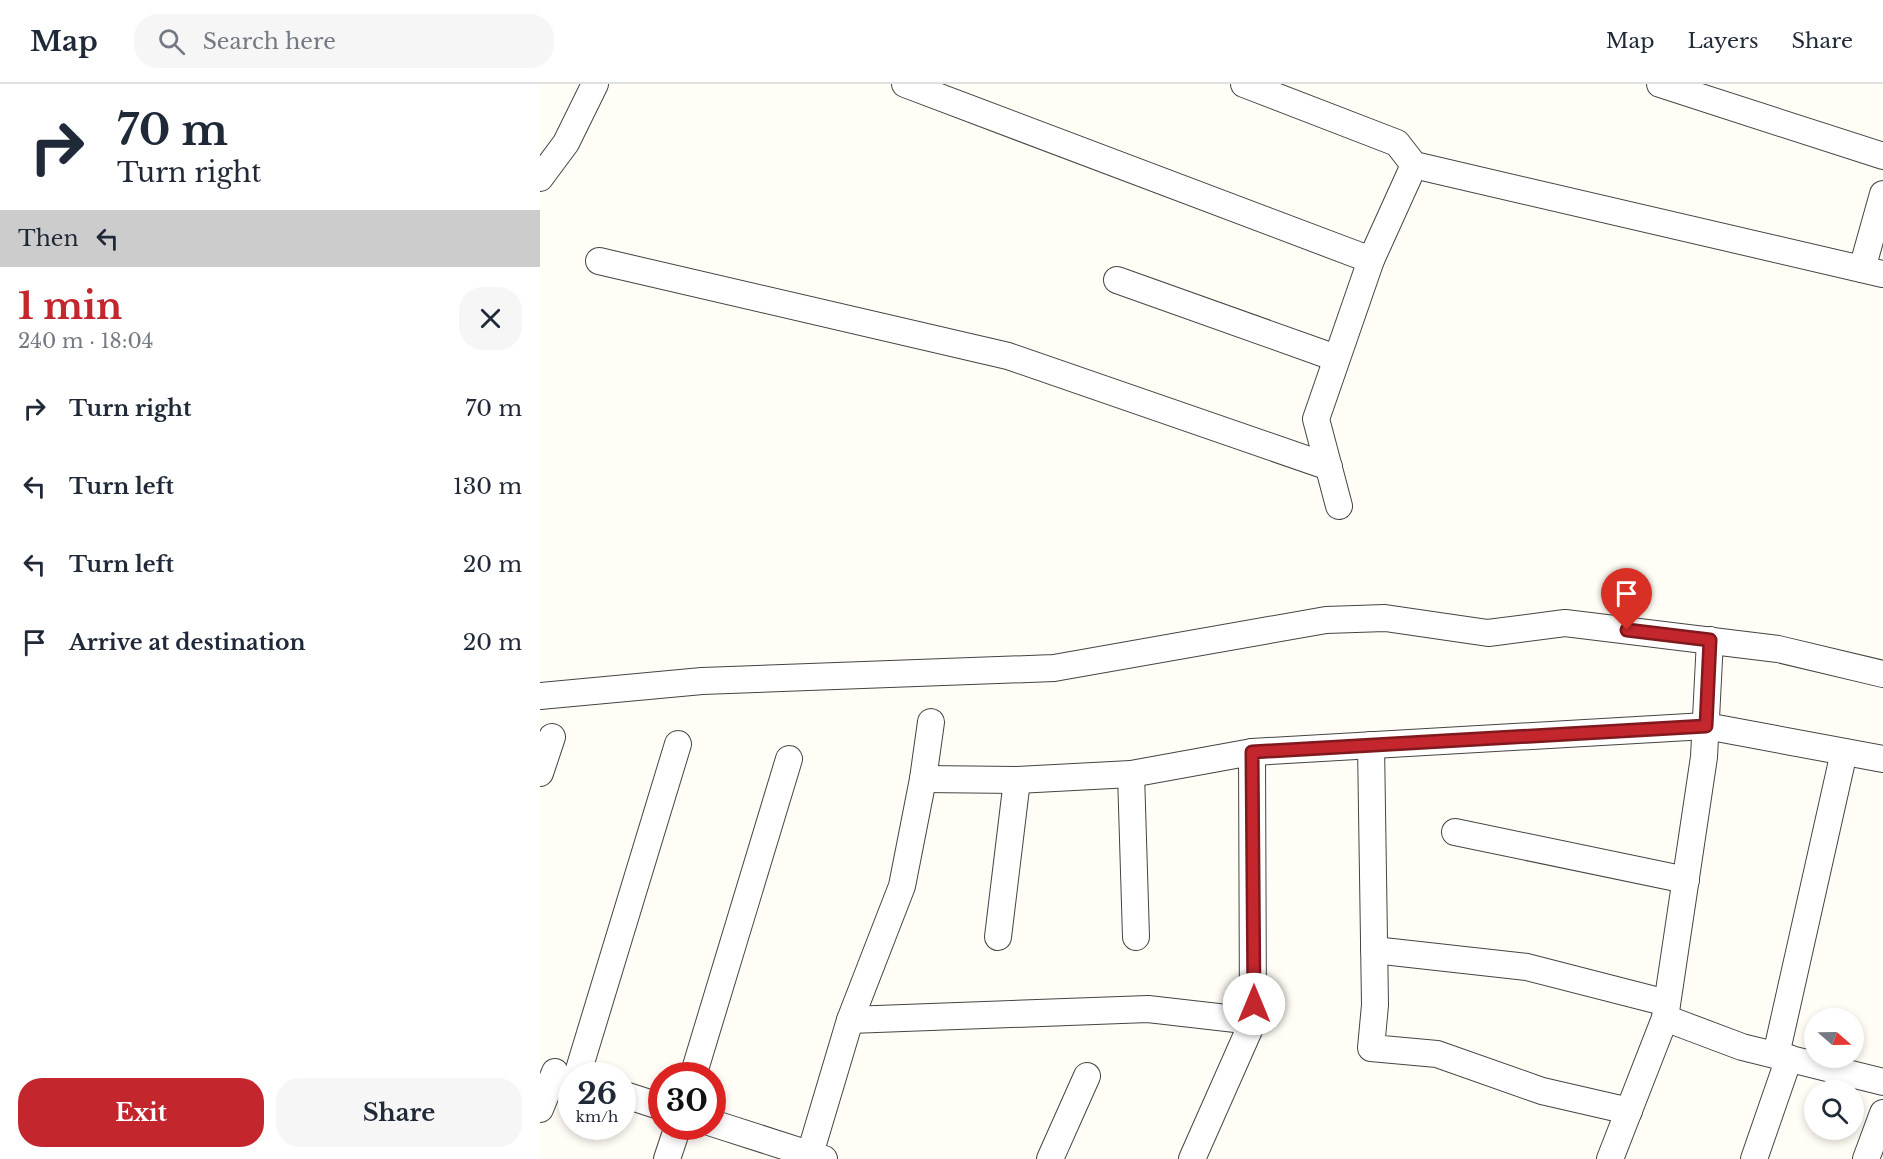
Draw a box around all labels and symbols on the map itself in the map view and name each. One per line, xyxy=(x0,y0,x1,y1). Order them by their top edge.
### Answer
pin xyxy=(1601,568,1652,630)
position arrow xyxy=(1222,972,1286,1036)
north arrow xyxy=(1804,1008,1864,1068)
speed limit sign: 30 xyxy=(648,1062,726,1140)

